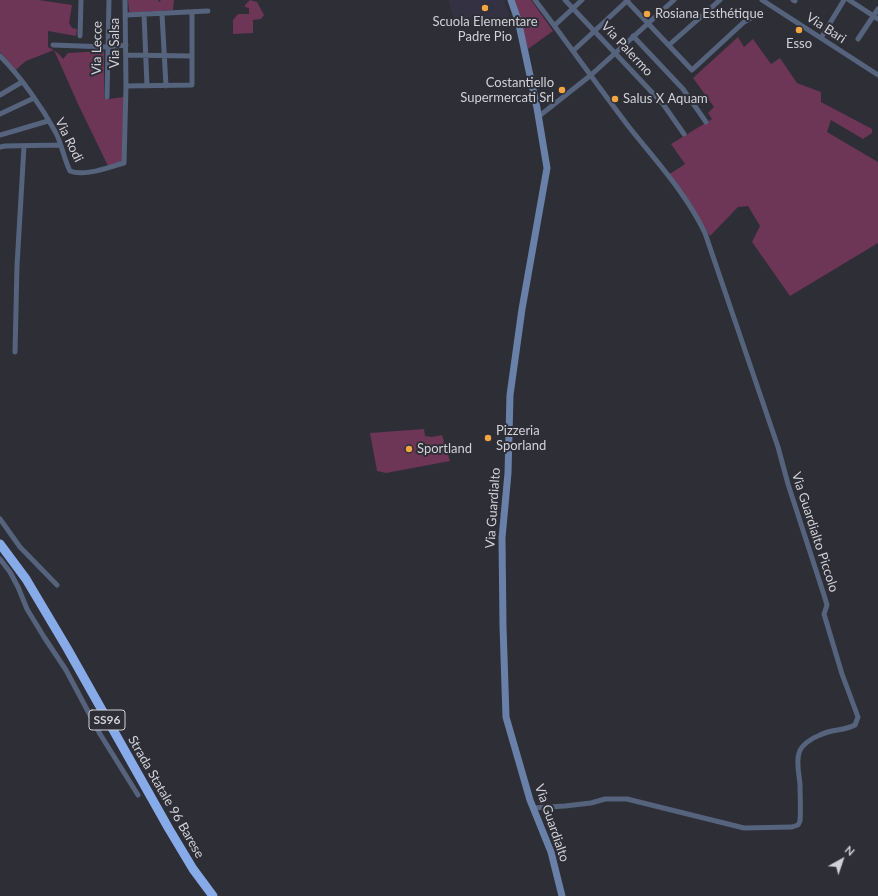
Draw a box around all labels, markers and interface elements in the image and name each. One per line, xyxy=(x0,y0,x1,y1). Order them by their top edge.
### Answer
marker: Scuola Elementare Padre Pio xyxy=(480,3,490,13)
place label: Rosiana Esthétique xyxy=(655,6,764,22)
marker: Rosiana Esthétique xyxy=(642,9,652,19)
street label: Via Bari xyxy=(803,9,849,47)
place label: Scuola Elementare Padre Pio xyxy=(432,14,538,45)
street label: Via Salsa xyxy=(107,18,123,68)
street label: Via Palermo xyxy=(598,19,656,79)
street label: Via Lecce xyxy=(89,21,105,75)
marker: Esso xyxy=(794,25,804,35)
place label: Esso xyxy=(786,36,812,52)
place label: Costantiello Supermercati Srl xyxy=(460,75,554,106)
marker: Costantiello Supermercati Srl xyxy=(557,85,567,95)
place label: Salus X Aquam xyxy=(623,91,708,107)
marker: Salus X Aquam xyxy=(610,94,620,104)
street label: Via Rodi xyxy=(52,115,86,165)
place label: Pizzeria Sporland xyxy=(496,423,546,454)
marker: Pizzeria Sporland xyxy=(483,433,493,443)
place label: Sportland xyxy=(417,441,472,457)
marker: Sportland xyxy=(404,444,414,454)
street label: Via Guardialto xyxy=(482,467,504,549)
street label: Via Guardialto Piccolo xyxy=(788,470,842,594)
road number: SS96 xyxy=(89,710,125,730)
street label: Strada Statale 96 Barese xyxy=(125,733,207,861)
street label: Via Guardialto xyxy=(531,782,573,864)
north arrow xyxy=(822,840,862,880)
text: N xyxy=(843,843,857,858)

